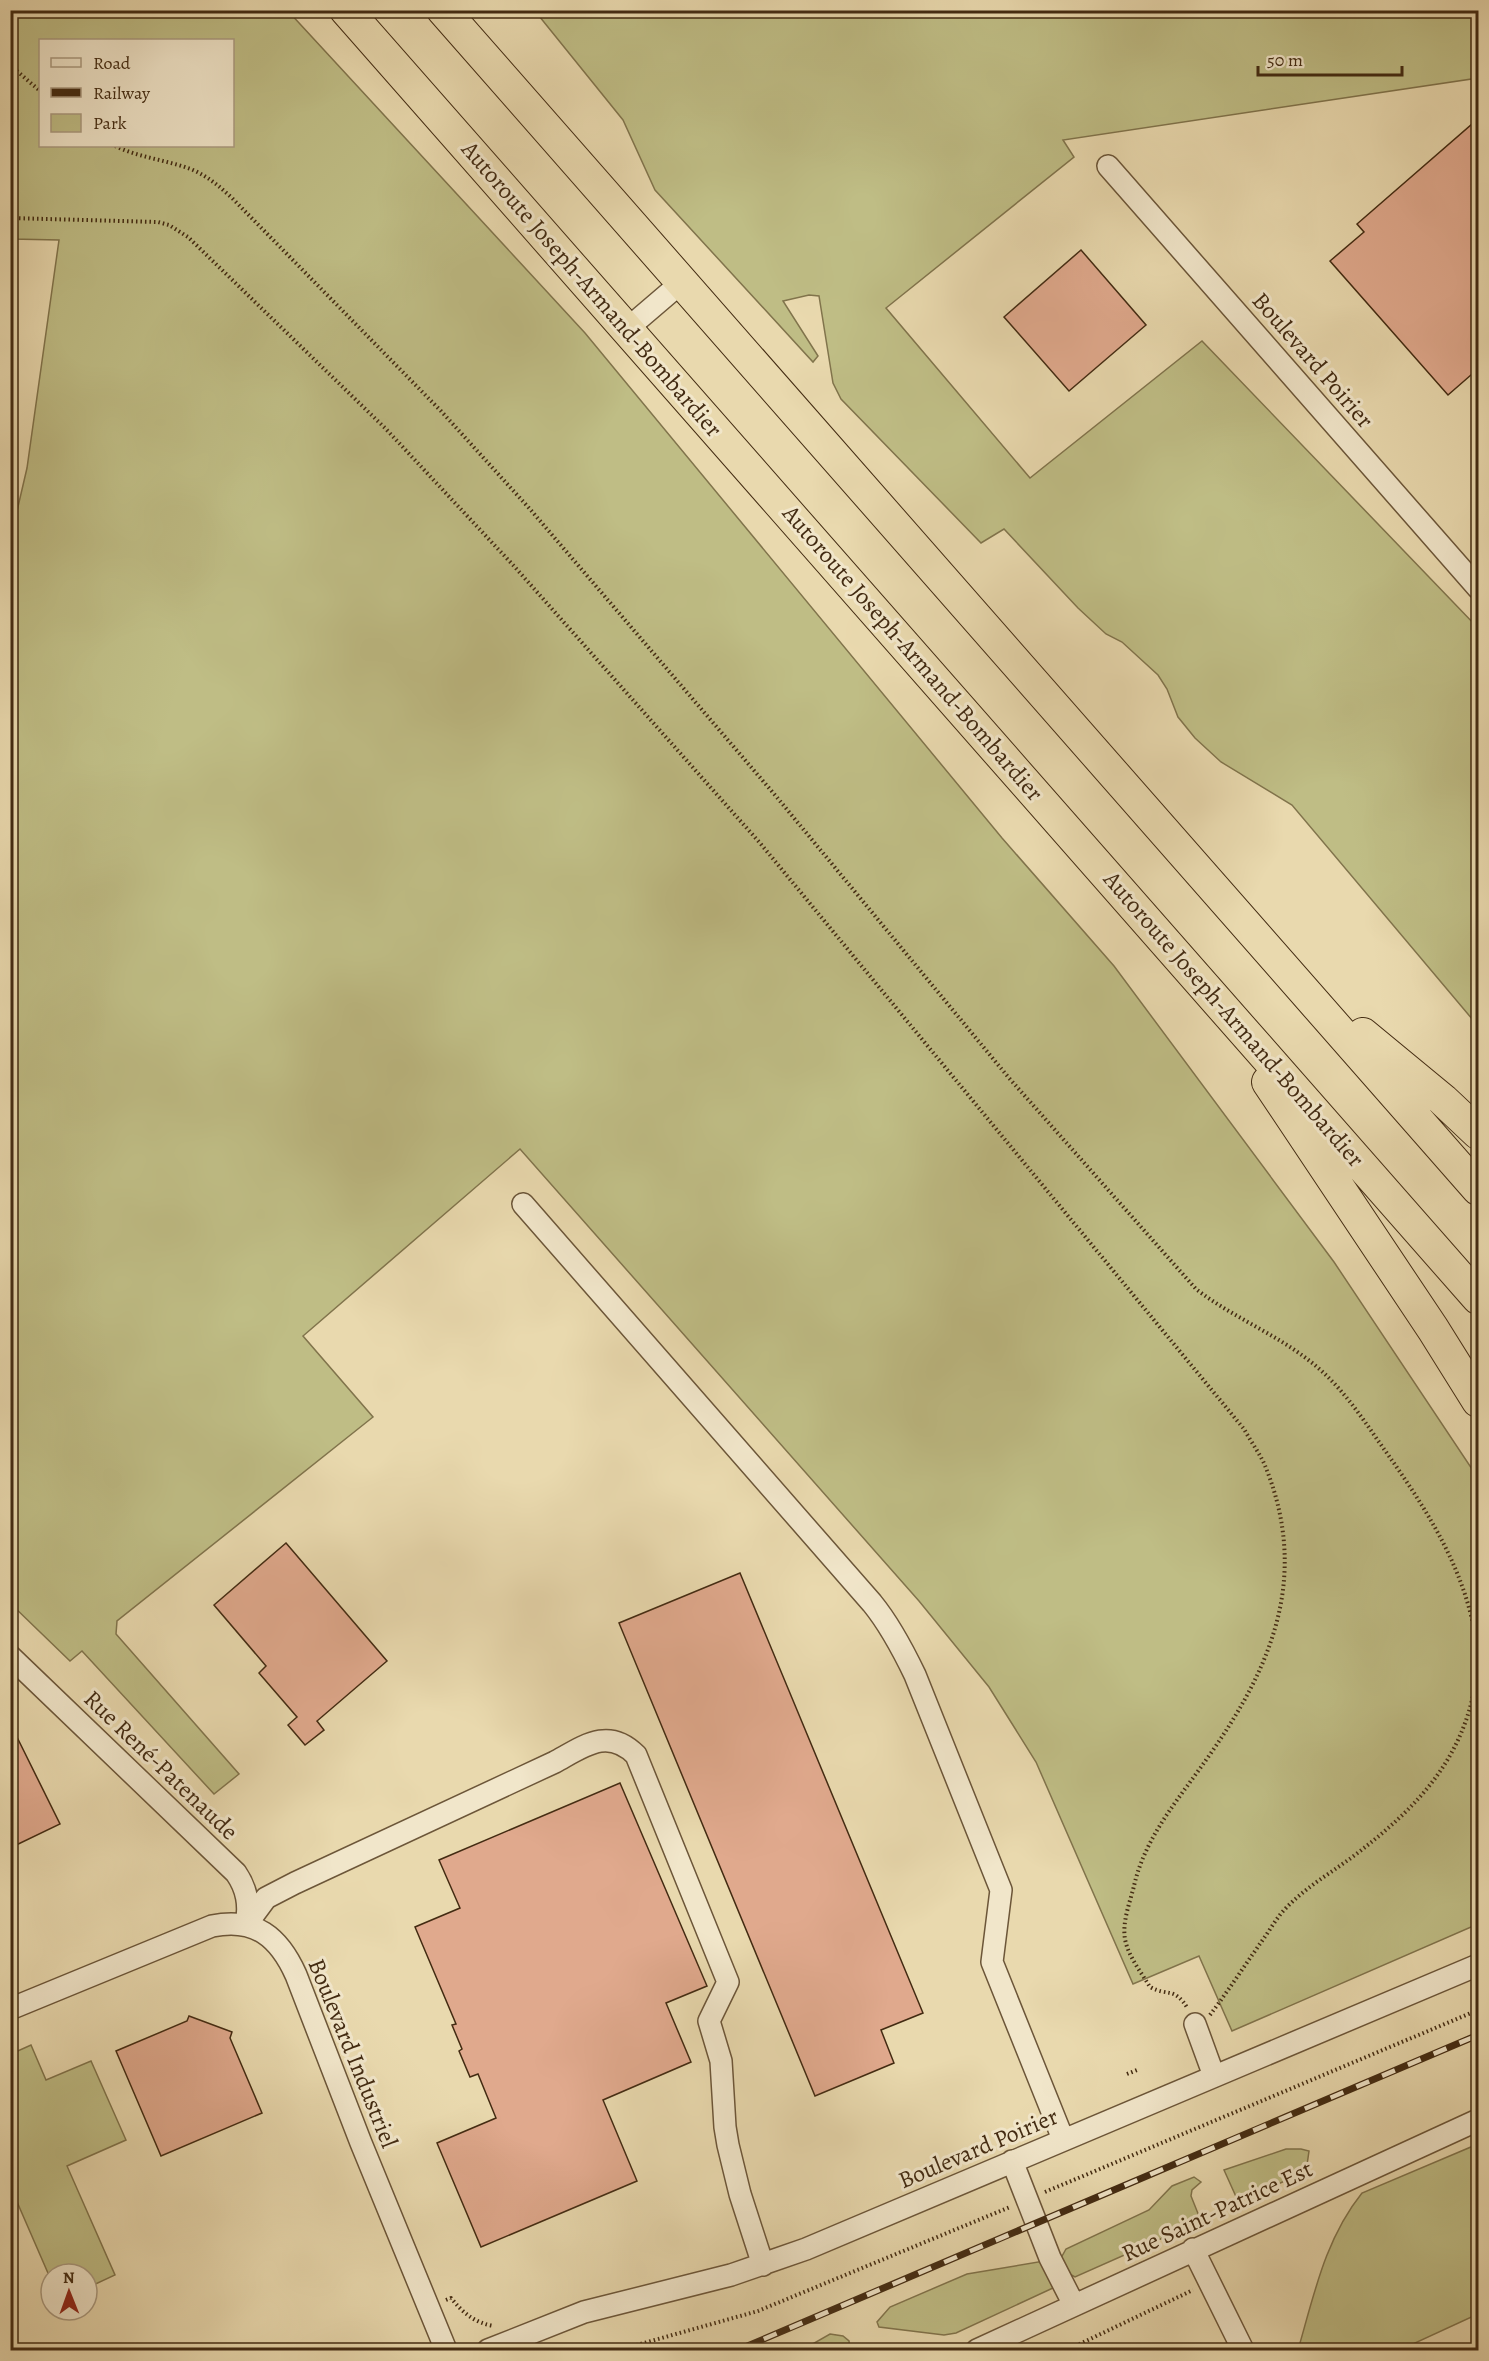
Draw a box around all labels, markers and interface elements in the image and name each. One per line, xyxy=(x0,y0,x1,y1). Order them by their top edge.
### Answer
legend xyxy=(39,39,234,147)
scale bar xyxy=(1258,39,1402,77)
text: 50 m xyxy=(1267,48,1303,72)
text: Road xyxy=(93,51,131,75)
text: Railway xyxy=(93,81,151,105)
text: Park xyxy=(93,111,127,135)
street label: Autoroute Joseph-Armand-Bombardier xyxy=(454,133,730,444)
street label: Boulevard Poirier xyxy=(1245,285,1381,435)
street label: Autoroute Joseph-Armand-Bombardier xyxy=(775,497,1051,808)
street label: Autoroute Joseph-Armand-Bombardier xyxy=(1096,863,1372,1174)
street label: Rue René-Patenaude xyxy=(77,1683,245,1847)
street label: Boulevard Industriel xyxy=(300,1954,406,2152)
street label: Boulevard Poirier xyxy=(893,2100,1063,2196)
street label: Rue Saint-Patrice Est xyxy=(1116,2153,1318,2269)
north arrow xyxy=(39,2262,99,2322)
text: N xyxy=(63,2267,75,2289)

